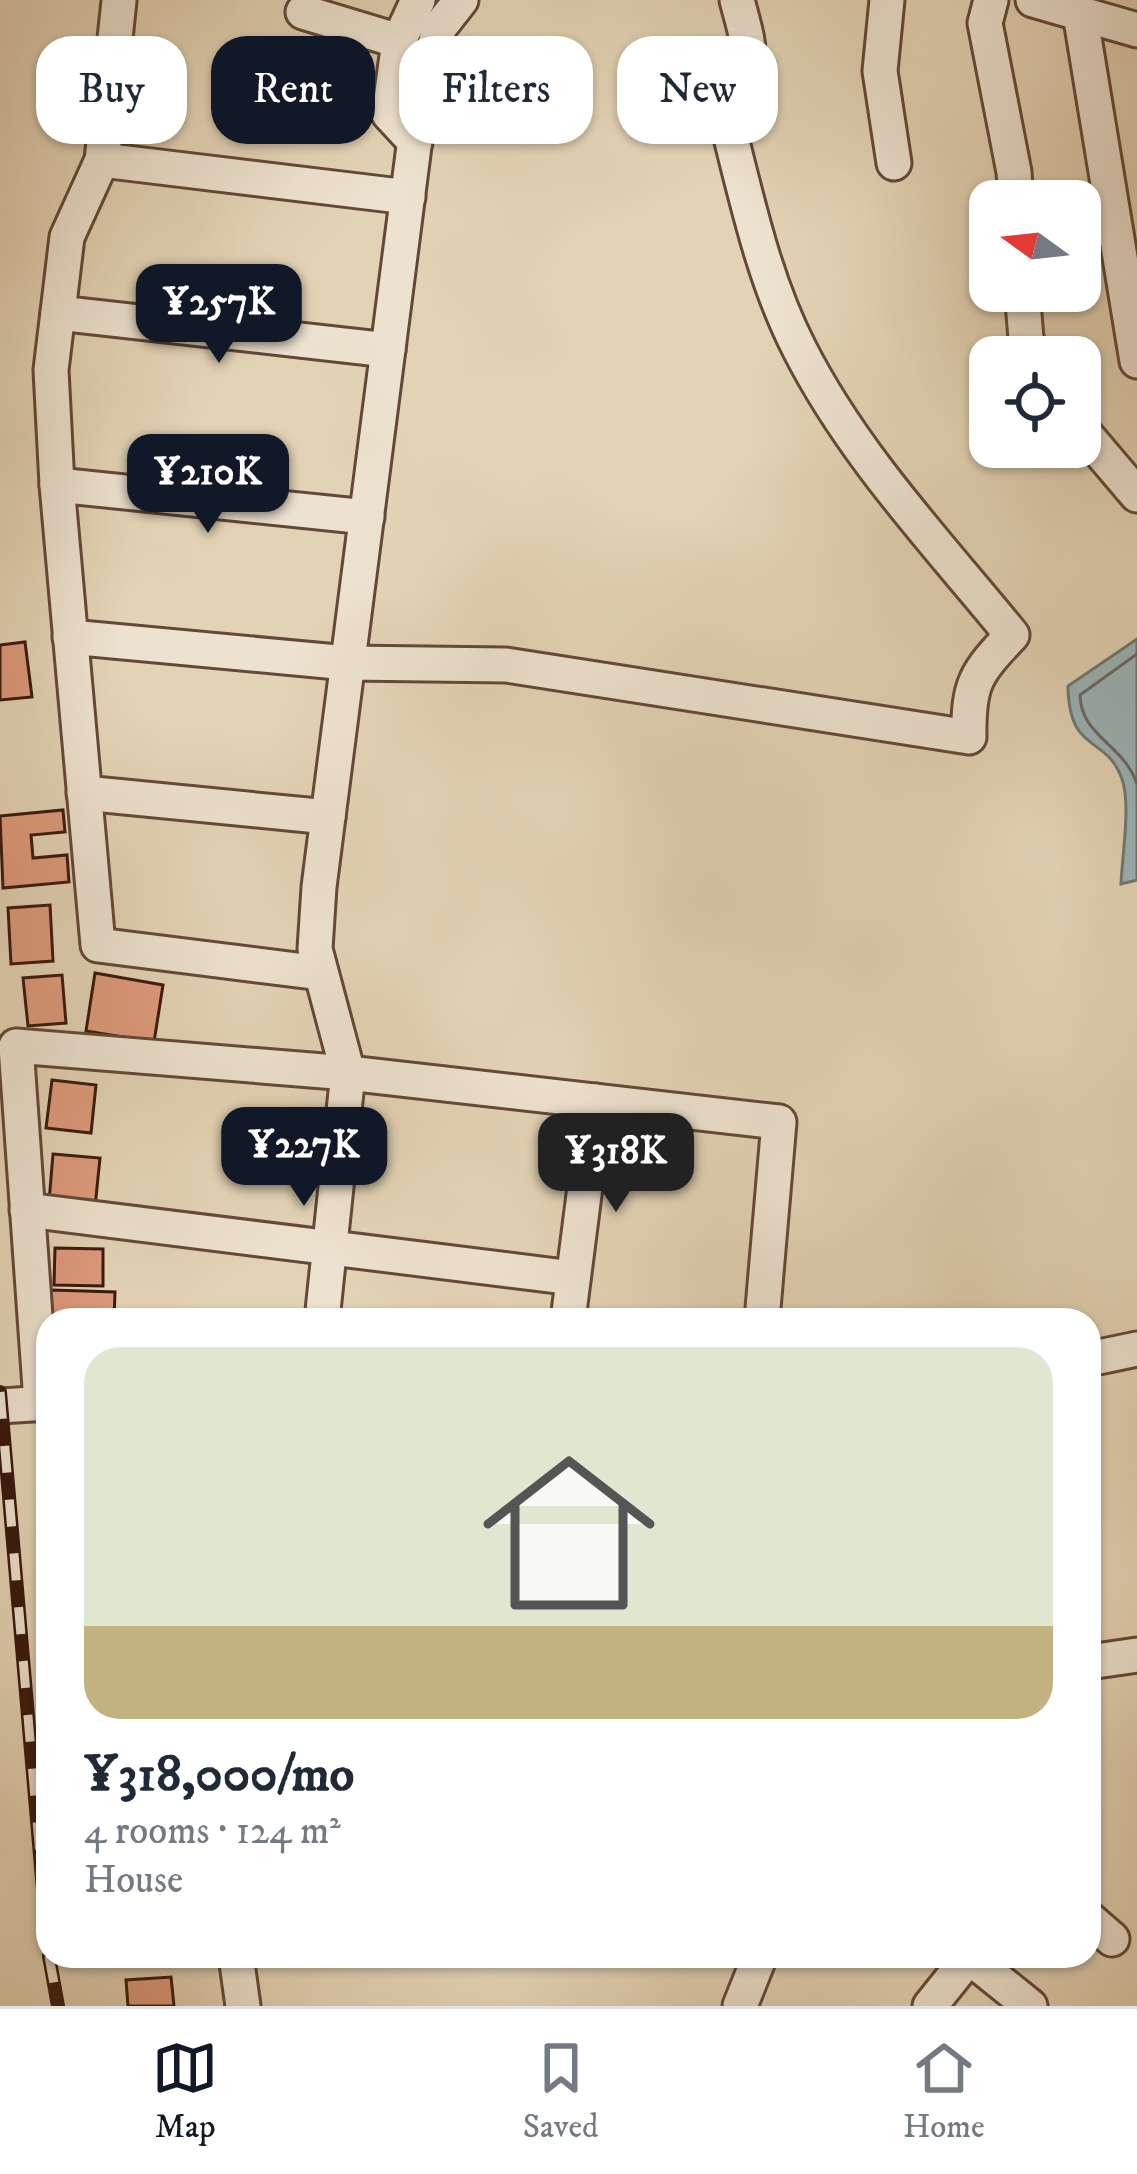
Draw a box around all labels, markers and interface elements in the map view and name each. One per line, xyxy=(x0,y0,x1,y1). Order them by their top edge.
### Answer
chip: Buy xyxy=(36,36,187,144)
chip: Rent xyxy=(211,36,375,144)
chip: Filters xyxy=(399,36,593,144)
chip: New xyxy=(617,36,778,144)
north arrow xyxy=(969,180,1101,312)
map controls xyxy=(969,180,1101,468)
pin: ¥257K xyxy=(135,264,303,366)
text: ¥257K xyxy=(163,278,275,327)
button: locate xyxy=(969,336,1101,468)
pin: ¥210K xyxy=(124,434,292,536)
text: ¥210K xyxy=(154,448,262,497)
pin: ¥227K xyxy=(220,1107,388,1209)
pin: ¥318K xyxy=(532,1113,700,1215)
text: ¥227K xyxy=(248,1121,360,1170)
text: ¥318K xyxy=(565,1127,667,1176)
icon: home xyxy=(461,1425,677,1641)
text: ¥318,000/mo xyxy=(84,1743,354,1807)
text: 4 rooms · 124 m² xyxy=(84,1807,341,1856)
text: House xyxy=(84,1856,183,1905)
tab: Map xyxy=(152,2035,218,2148)
tab: Saved xyxy=(523,2035,599,2148)
tab: Home xyxy=(903,2035,985,2148)

